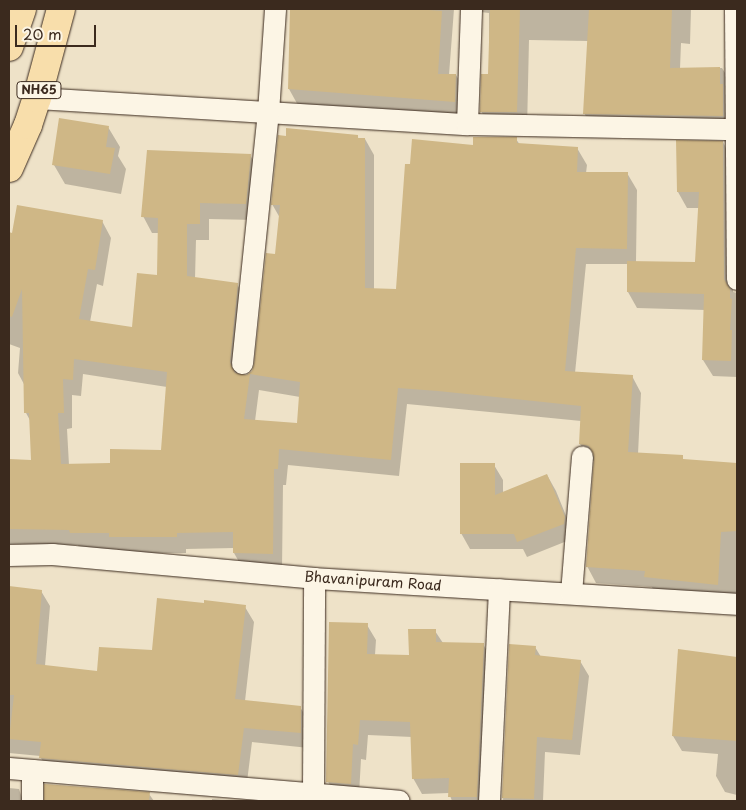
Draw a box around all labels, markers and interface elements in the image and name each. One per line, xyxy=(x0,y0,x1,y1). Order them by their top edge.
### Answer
scale bar xyxy=(18,15,99,47)
text: 20 m xyxy=(23,22,62,45)
road number: NH65 xyxy=(15,80,63,100)
street label: Bhavanipuram Road xyxy=(304,568,442,594)

